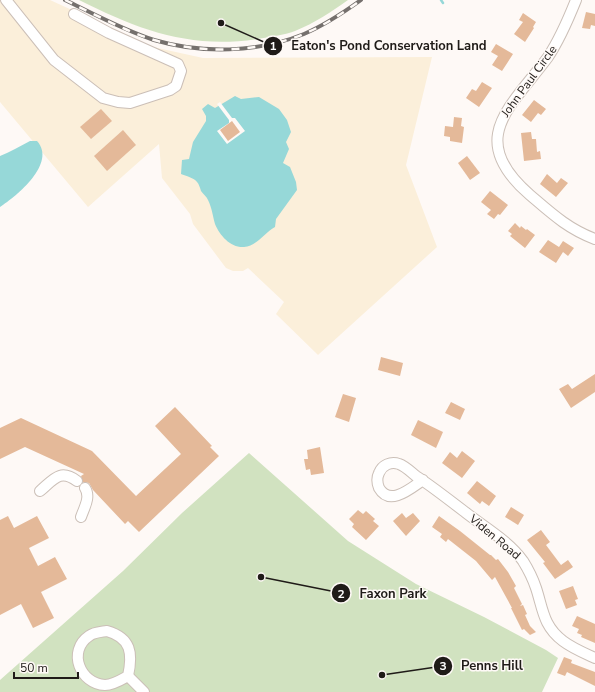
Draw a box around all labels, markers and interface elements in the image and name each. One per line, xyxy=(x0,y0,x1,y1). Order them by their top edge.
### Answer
callout: Eaton's Pond Conservation Land xyxy=(263,33,494,58)
text: Eaton's Pond Conservation Land xyxy=(291,37,487,55)
text: 1 xyxy=(269,38,277,54)
street label: John Paul Circle xyxy=(497,42,560,121)
street label: Viden Road xyxy=(465,510,524,563)
callout: Faxon Park xyxy=(331,581,435,606)
text: Faxon Park xyxy=(359,585,428,603)
text: 2 xyxy=(337,586,345,602)
callout: Penns Hill xyxy=(433,653,531,678)
scale bar xyxy=(14,654,78,680)
text: Penns Hill xyxy=(461,657,524,675)
text: 3 xyxy=(439,658,447,674)
text: 50 m xyxy=(20,660,48,676)

